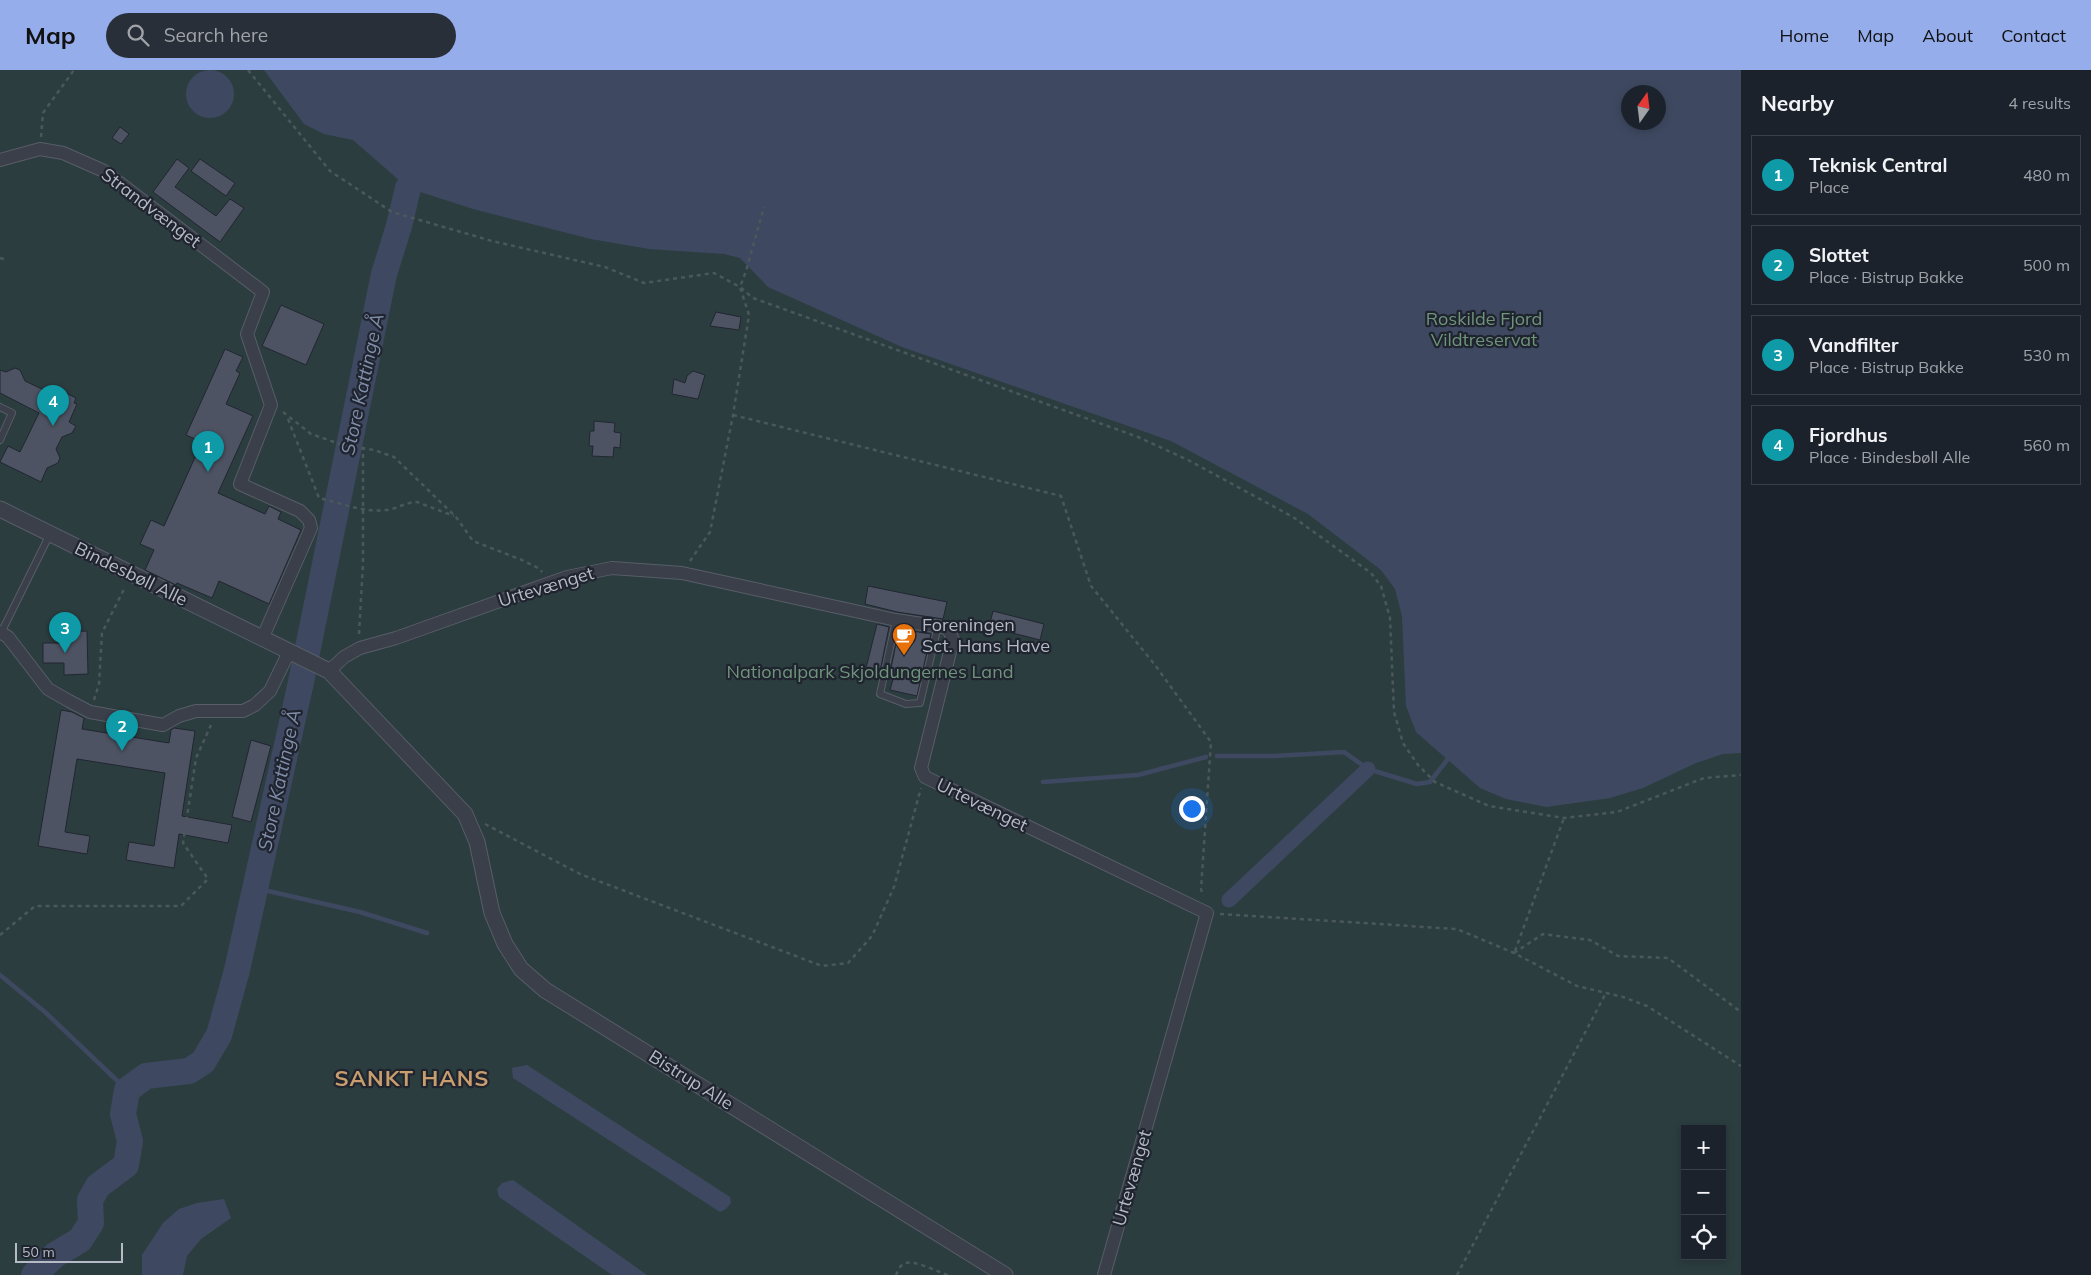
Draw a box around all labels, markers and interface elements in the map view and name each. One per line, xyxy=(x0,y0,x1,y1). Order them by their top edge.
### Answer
search box xyxy=(106,13,456,58)
text: Map xyxy=(25,20,76,50)
icon: search xyxy=(124,21,152,49)
text: Search here xyxy=(164,23,268,47)
text: Home xyxy=(1779,24,1829,47)
text: Map xyxy=(1857,24,1894,47)
text: About xyxy=(1922,24,1973,47)
text: Contact xyxy=(2001,24,2066,47)
north arrow xyxy=(1621,85,1666,130)
text: Nearby xyxy=(1761,90,1834,116)
text: 4 results xyxy=(2008,93,2071,113)
text: Teknisk Central xyxy=(1809,153,1947,177)
street label: Strandvænget xyxy=(97,163,206,253)
text: 1 xyxy=(1773,165,1783,185)
text: 480 m xyxy=(2023,165,2070,185)
text: Place xyxy=(1809,177,1849,197)
text: Slottet xyxy=(1809,243,1869,267)
text: 2 xyxy=(1773,255,1783,275)
text: 500 m xyxy=(2023,255,2070,275)
text: Place · Bistrup Bakke xyxy=(1809,267,1964,287)
park label: Roskilde Fjord Vildtreservat xyxy=(1426,307,1542,351)
water label: Store Kattinge Å xyxy=(335,311,389,457)
text: Vandfilter xyxy=(1809,333,1898,357)
text: 3 xyxy=(1773,345,1783,365)
text: 530 m xyxy=(2023,345,2070,365)
text: Place · Bistrup Bakke xyxy=(1809,357,1964,377)
pin: 4 xyxy=(37,385,69,426)
text: Fjordhus xyxy=(1809,423,1887,447)
pin: 1 xyxy=(192,431,224,472)
text: 4 xyxy=(1773,435,1783,455)
text: 560 m xyxy=(2023,435,2070,455)
text: Place · Bindesbøll Alle xyxy=(1809,447,1970,467)
street label: Bindesbøll Alle xyxy=(71,536,191,611)
street label: Urtevænget xyxy=(495,561,596,612)
pin: 3 xyxy=(49,612,81,653)
place label: Foreningen Sct. Hans Have xyxy=(922,613,1050,657)
cafe icon: Foreningen Sct. Hans Have xyxy=(891,622,917,656)
park label: Nationalpark Skjoldungernes Land xyxy=(726,660,1014,683)
water label: Store Kattinge Å xyxy=(252,707,306,853)
pin: 2 xyxy=(106,710,138,751)
street label: Urtevænget xyxy=(933,773,1032,837)
your location xyxy=(1179,796,1205,822)
street label: Bistrup Alle xyxy=(645,1044,738,1115)
district label: SANKT HANS xyxy=(334,1064,490,1092)
map controls xyxy=(1681,1125,1726,1260)
button: + xyxy=(1681,1125,1726,1170)
street label: Urtevænget xyxy=(1107,1127,1156,1229)
button: − xyxy=(1681,1170,1726,1215)
button: locate xyxy=(1681,1215,1726,1260)
scale bar xyxy=(15,1240,122,1263)
text: 50 m xyxy=(22,1243,55,1261)

